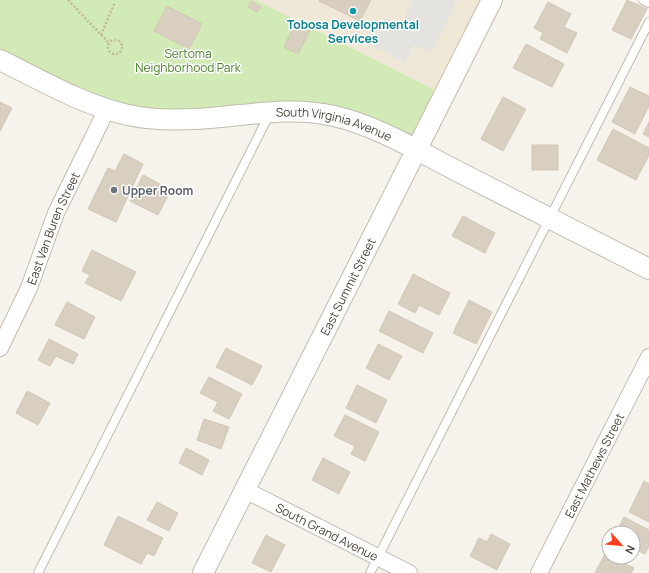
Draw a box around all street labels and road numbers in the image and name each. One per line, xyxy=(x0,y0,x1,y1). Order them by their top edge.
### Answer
street label: South Virginia Avenue xyxy=(275,103,395,145)
street label: East Van Buren Street xyxy=(22,169,83,287)
street label: East Summit Street xyxy=(316,235,379,338)
street label: East Mathews Street xyxy=(560,410,628,521)
street label: South Grand Avenue xyxy=(273,498,381,565)

